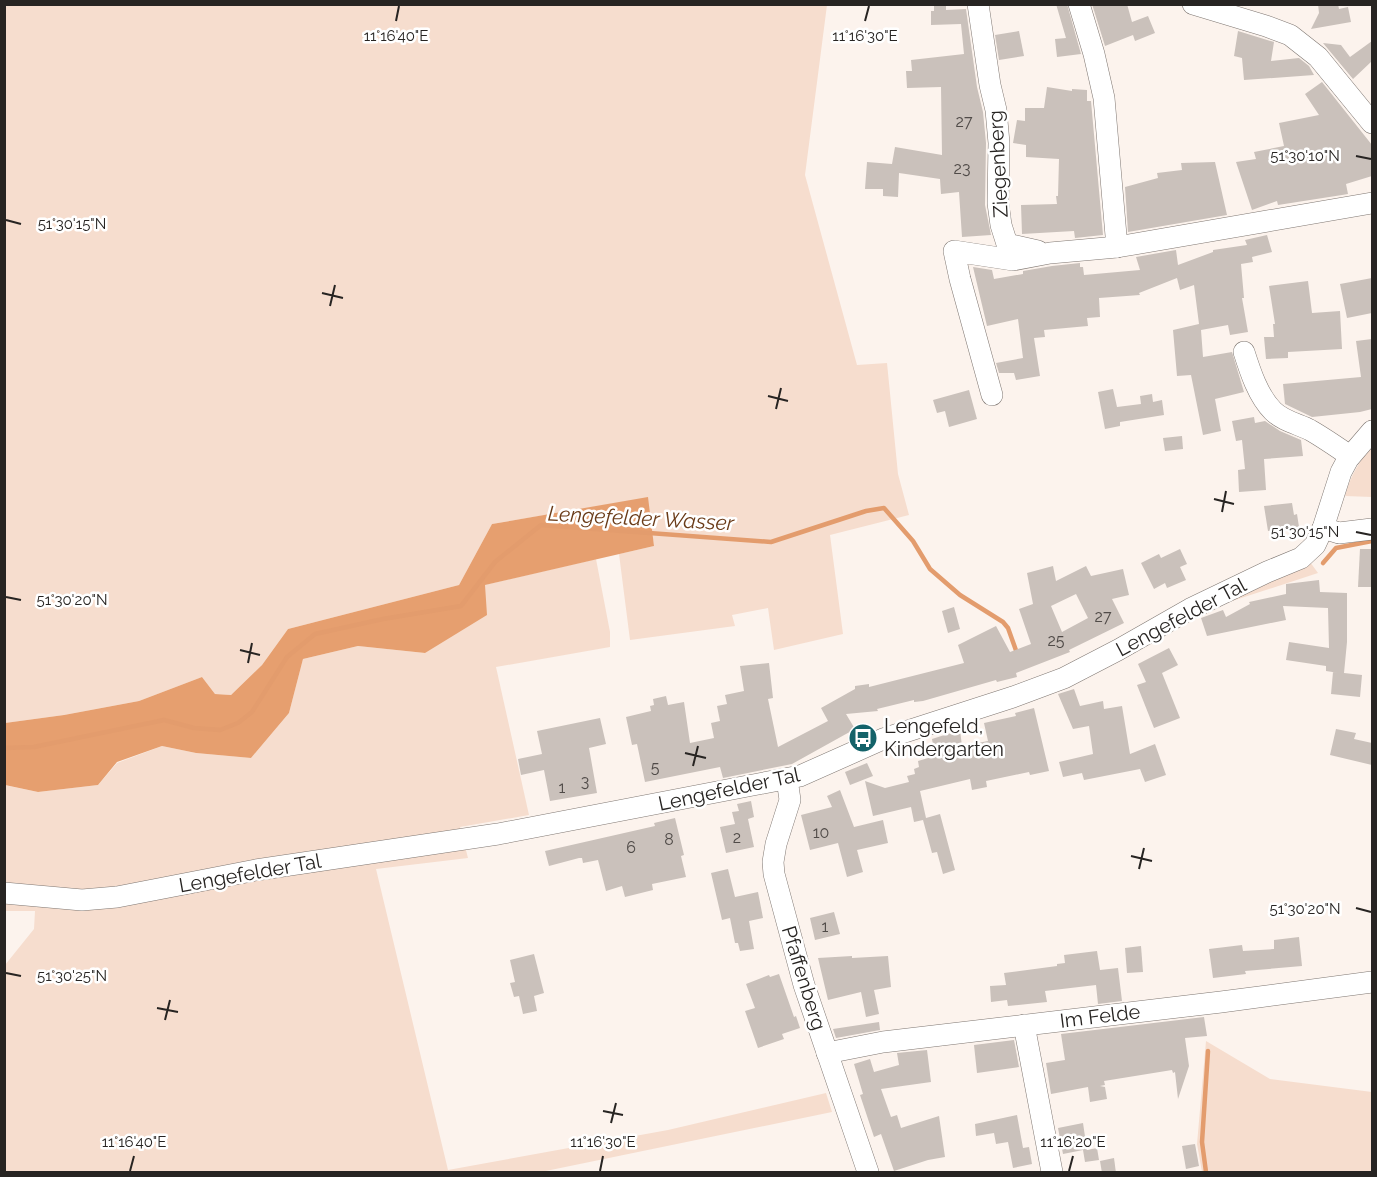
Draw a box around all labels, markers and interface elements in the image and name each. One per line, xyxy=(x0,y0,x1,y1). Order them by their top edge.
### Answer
text: 11°16'40"E xyxy=(364,27,428,45)
text: 11°16'30"E xyxy=(832,27,898,45)
street label: Ziegenberg xyxy=(983,110,1013,218)
house number: 27 xyxy=(956,112,973,131)
text: 51°30'10"N xyxy=(1270,147,1340,165)
house number: 23 xyxy=(954,159,970,178)
text: 51°30'15"N xyxy=(38,215,106,233)
water label: Lengefelder Wasser xyxy=(547,501,736,535)
text: 51°30'15"N xyxy=(1271,523,1339,541)
street label: Lengefelder Tal xyxy=(1112,572,1251,661)
text: 51°30'20"N xyxy=(37,591,107,609)
house number: 27 xyxy=(1095,607,1112,626)
house number: 25 xyxy=(1047,631,1065,650)
place label: Lengefeld, Kindergarten xyxy=(884,714,1004,761)
bus stop icon: Lengefeld, Kindergarten xyxy=(847,722,879,754)
house number: 5 xyxy=(651,758,660,777)
street label: Lengefelder Tal xyxy=(656,762,802,816)
house number: 3 xyxy=(581,772,589,791)
house number: 1 xyxy=(559,778,566,797)
house number: 10 xyxy=(813,823,829,842)
house number: 2 xyxy=(733,828,741,847)
house number: 8 xyxy=(664,830,674,849)
house number: 6 xyxy=(626,838,636,857)
street label: Lengefelder Tal xyxy=(177,849,324,897)
text: 51°30'20"N xyxy=(1270,900,1340,918)
house number: 1 xyxy=(822,917,829,936)
street label: Pfaffenberg xyxy=(777,923,831,1033)
text: 51°30'25"N xyxy=(37,967,107,985)
street label: Im Felde xyxy=(1058,999,1142,1033)
text: 11°16'40"E xyxy=(102,1133,166,1151)
text: 11°16'30"E xyxy=(570,1133,636,1151)
text: 11°16'20"E xyxy=(1040,1133,1106,1151)

